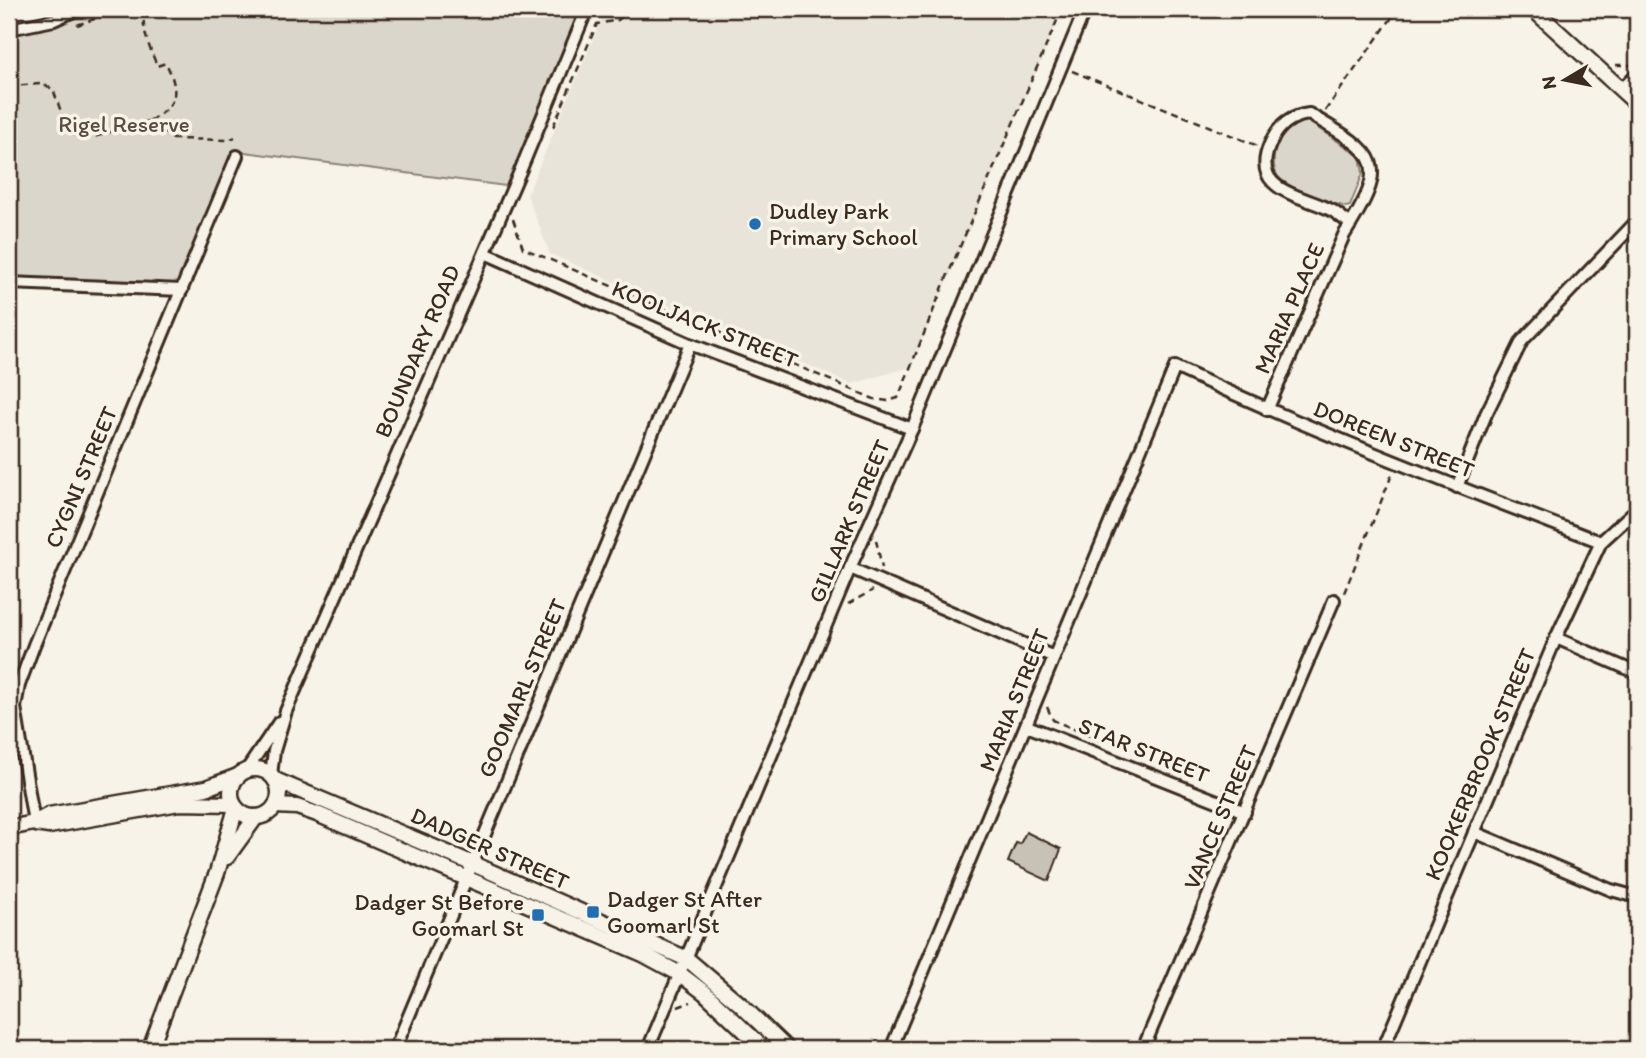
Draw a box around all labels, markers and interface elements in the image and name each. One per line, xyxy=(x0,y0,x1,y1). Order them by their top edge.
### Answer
north arrow xyxy=(1530,46,1600,116)
text: N xyxy=(1536,75,1561,91)
park label: Rigel Reserve xyxy=(58,110,190,138)
place label: Dudley Park Primary School xyxy=(769,197,918,251)
marker: Dudley Park Primary School xyxy=(747,216,763,232)
street label: MARIA PLACE xyxy=(1248,238,1330,378)
street label: BOUNDARY ROAD xyxy=(368,260,466,442)
street label: KOOLJACK STREET xyxy=(608,274,802,374)
street label: DOREEN STREET xyxy=(1309,394,1479,484)
street label: CYGNI STREET xyxy=(39,402,123,552)
street label: GILLARK STREET xyxy=(802,435,896,607)
street label: GOOMARL STREET xyxy=(472,594,572,782)
street label: MARIA STREET xyxy=(973,624,1055,775)
street label: KOOKERBROOK STREET xyxy=(1418,644,1542,884)
street label: STAR STREET xyxy=(1075,711,1213,789)
street label: VANCE STREET xyxy=(1177,740,1263,894)
street label: DADGER STREET xyxy=(407,801,574,895)
place label: Dadger St After Goomarl St xyxy=(607,885,762,939)
place label: Dadger St Before Goomarl St xyxy=(354,888,524,942)
marker: Dadger St After Goomarl St xyxy=(585,904,601,920)
marker: Dadger St Before Goomarl St xyxy=(530,907,546,923)

